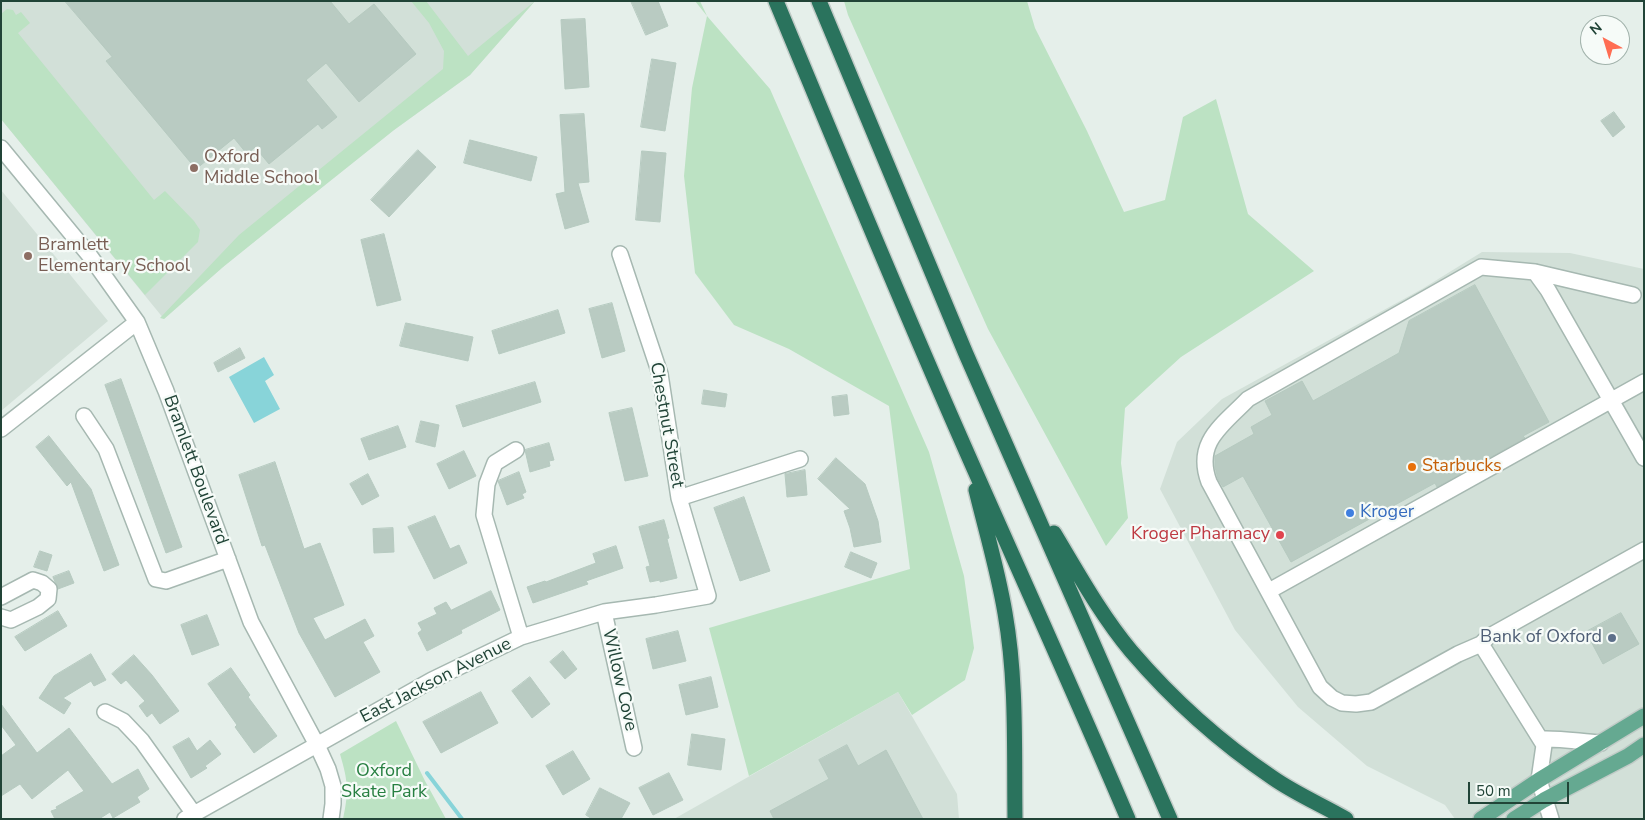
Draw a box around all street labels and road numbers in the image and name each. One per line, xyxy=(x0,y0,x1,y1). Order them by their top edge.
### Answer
street label: Chestnut Street xyxy=(644,361,688,489)
street label: Bramlett Boulevard xyxy=(158,392,232,548)
street label: Willow Cove xyxy=(597,627,641,733)
street label: East Jackson Avenue xyxy=(357,634,515,728)

